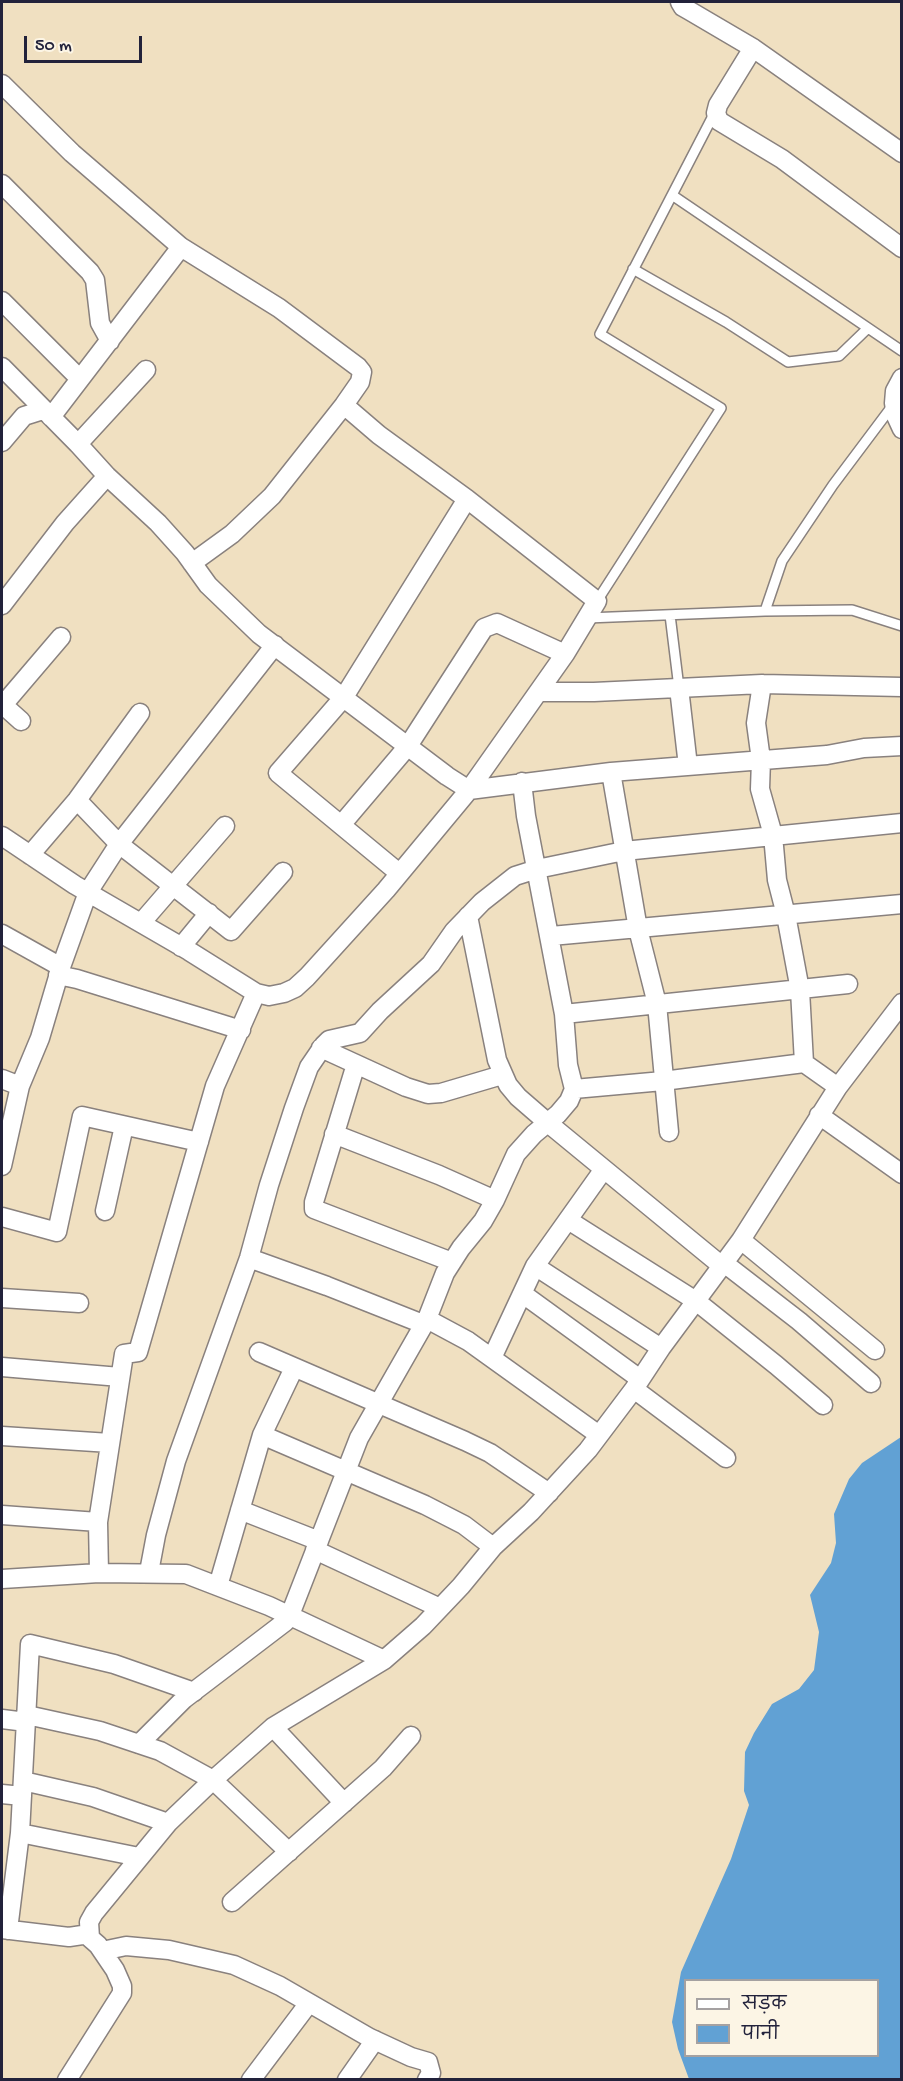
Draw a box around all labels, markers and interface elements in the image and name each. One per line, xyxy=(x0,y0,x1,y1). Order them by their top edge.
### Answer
scale bar xyxy=(27,24,146,62)
text: 50 m xyxy=(35,36,72,57)
legend xyxy=(684,1979,879,2057)
text: सड़क xyxy=(742,1995,786,2016)
text: पानी xyxy=(742,2025,779,2046)

